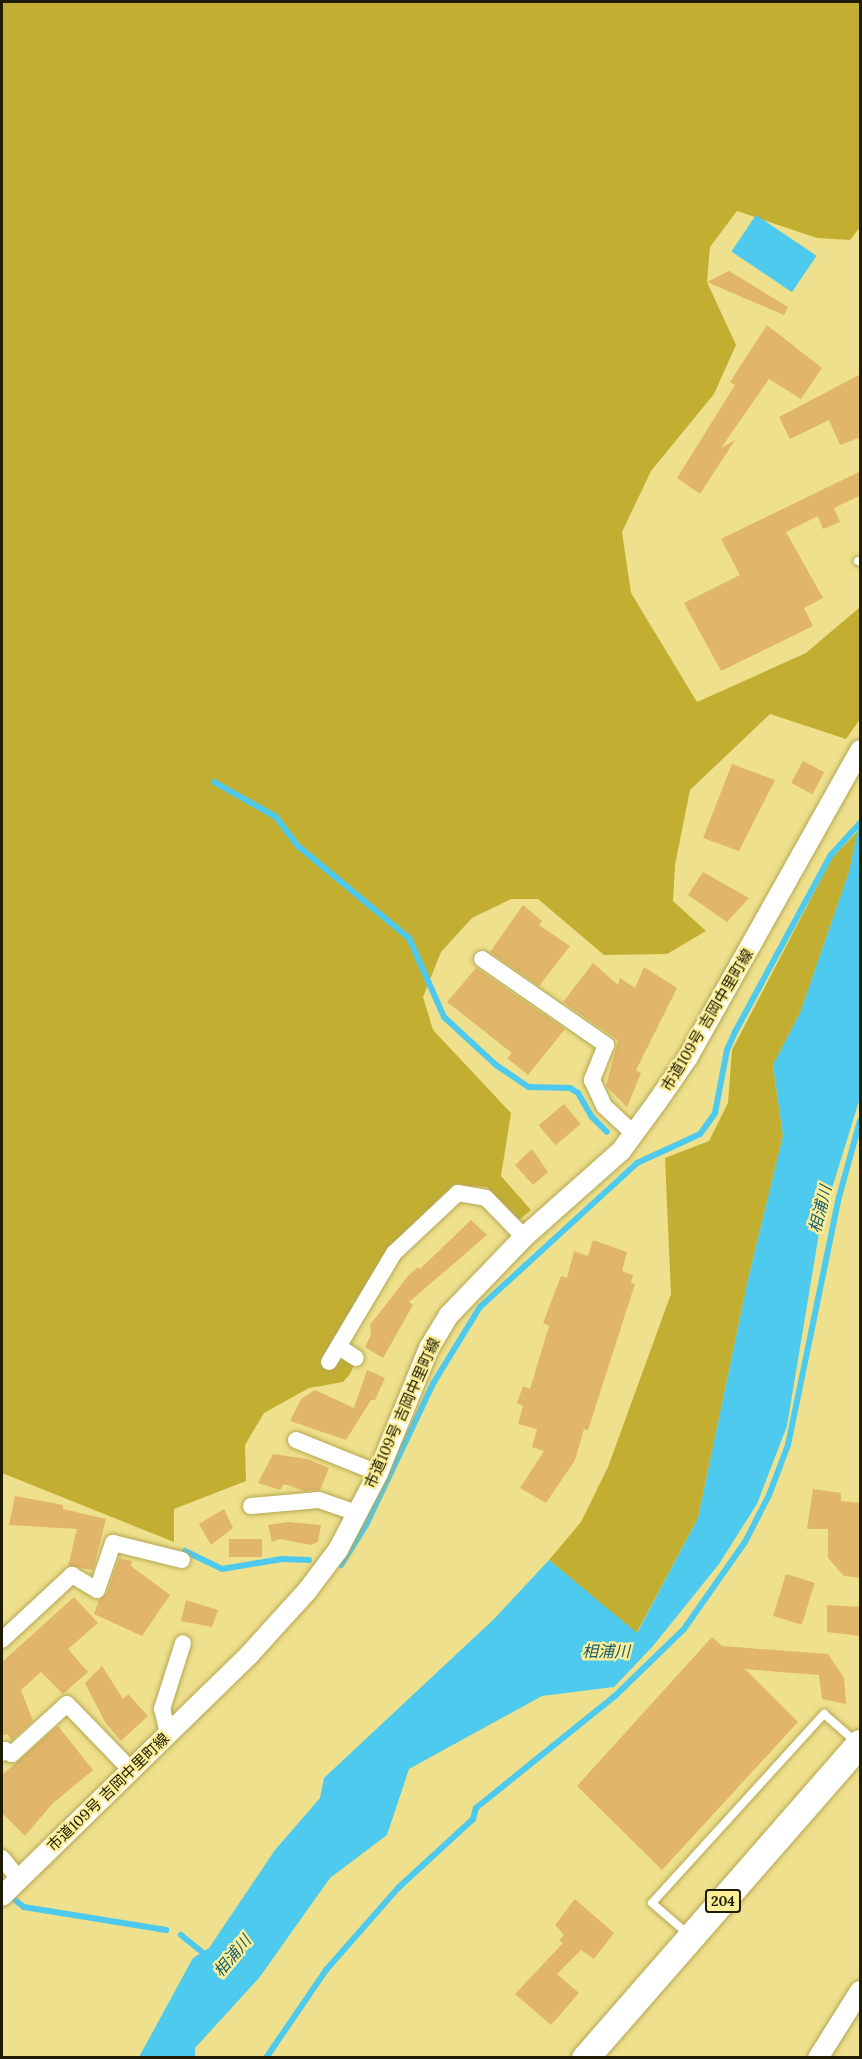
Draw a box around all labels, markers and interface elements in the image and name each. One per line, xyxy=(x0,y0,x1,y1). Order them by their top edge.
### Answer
street label: 市道109号 吉岡中里町線 xyxy=(657,946,757,1094)
water label: 相浦川 xyxy=(805,1183,835,1235)
street label: 市道109号 吉岡中里町線 xyxy=(361,1335,443,1491)
water label: 相浦川 xyxy=(582,1641,630,1661)
street label: 市道109号 吉岡中里町線 xyxy=(43,1729,173,1855)
road number: 204 xyxy=(704,1890,742,1912)
water label: 相浦川 xyxy=(209,1931,255,1981)

